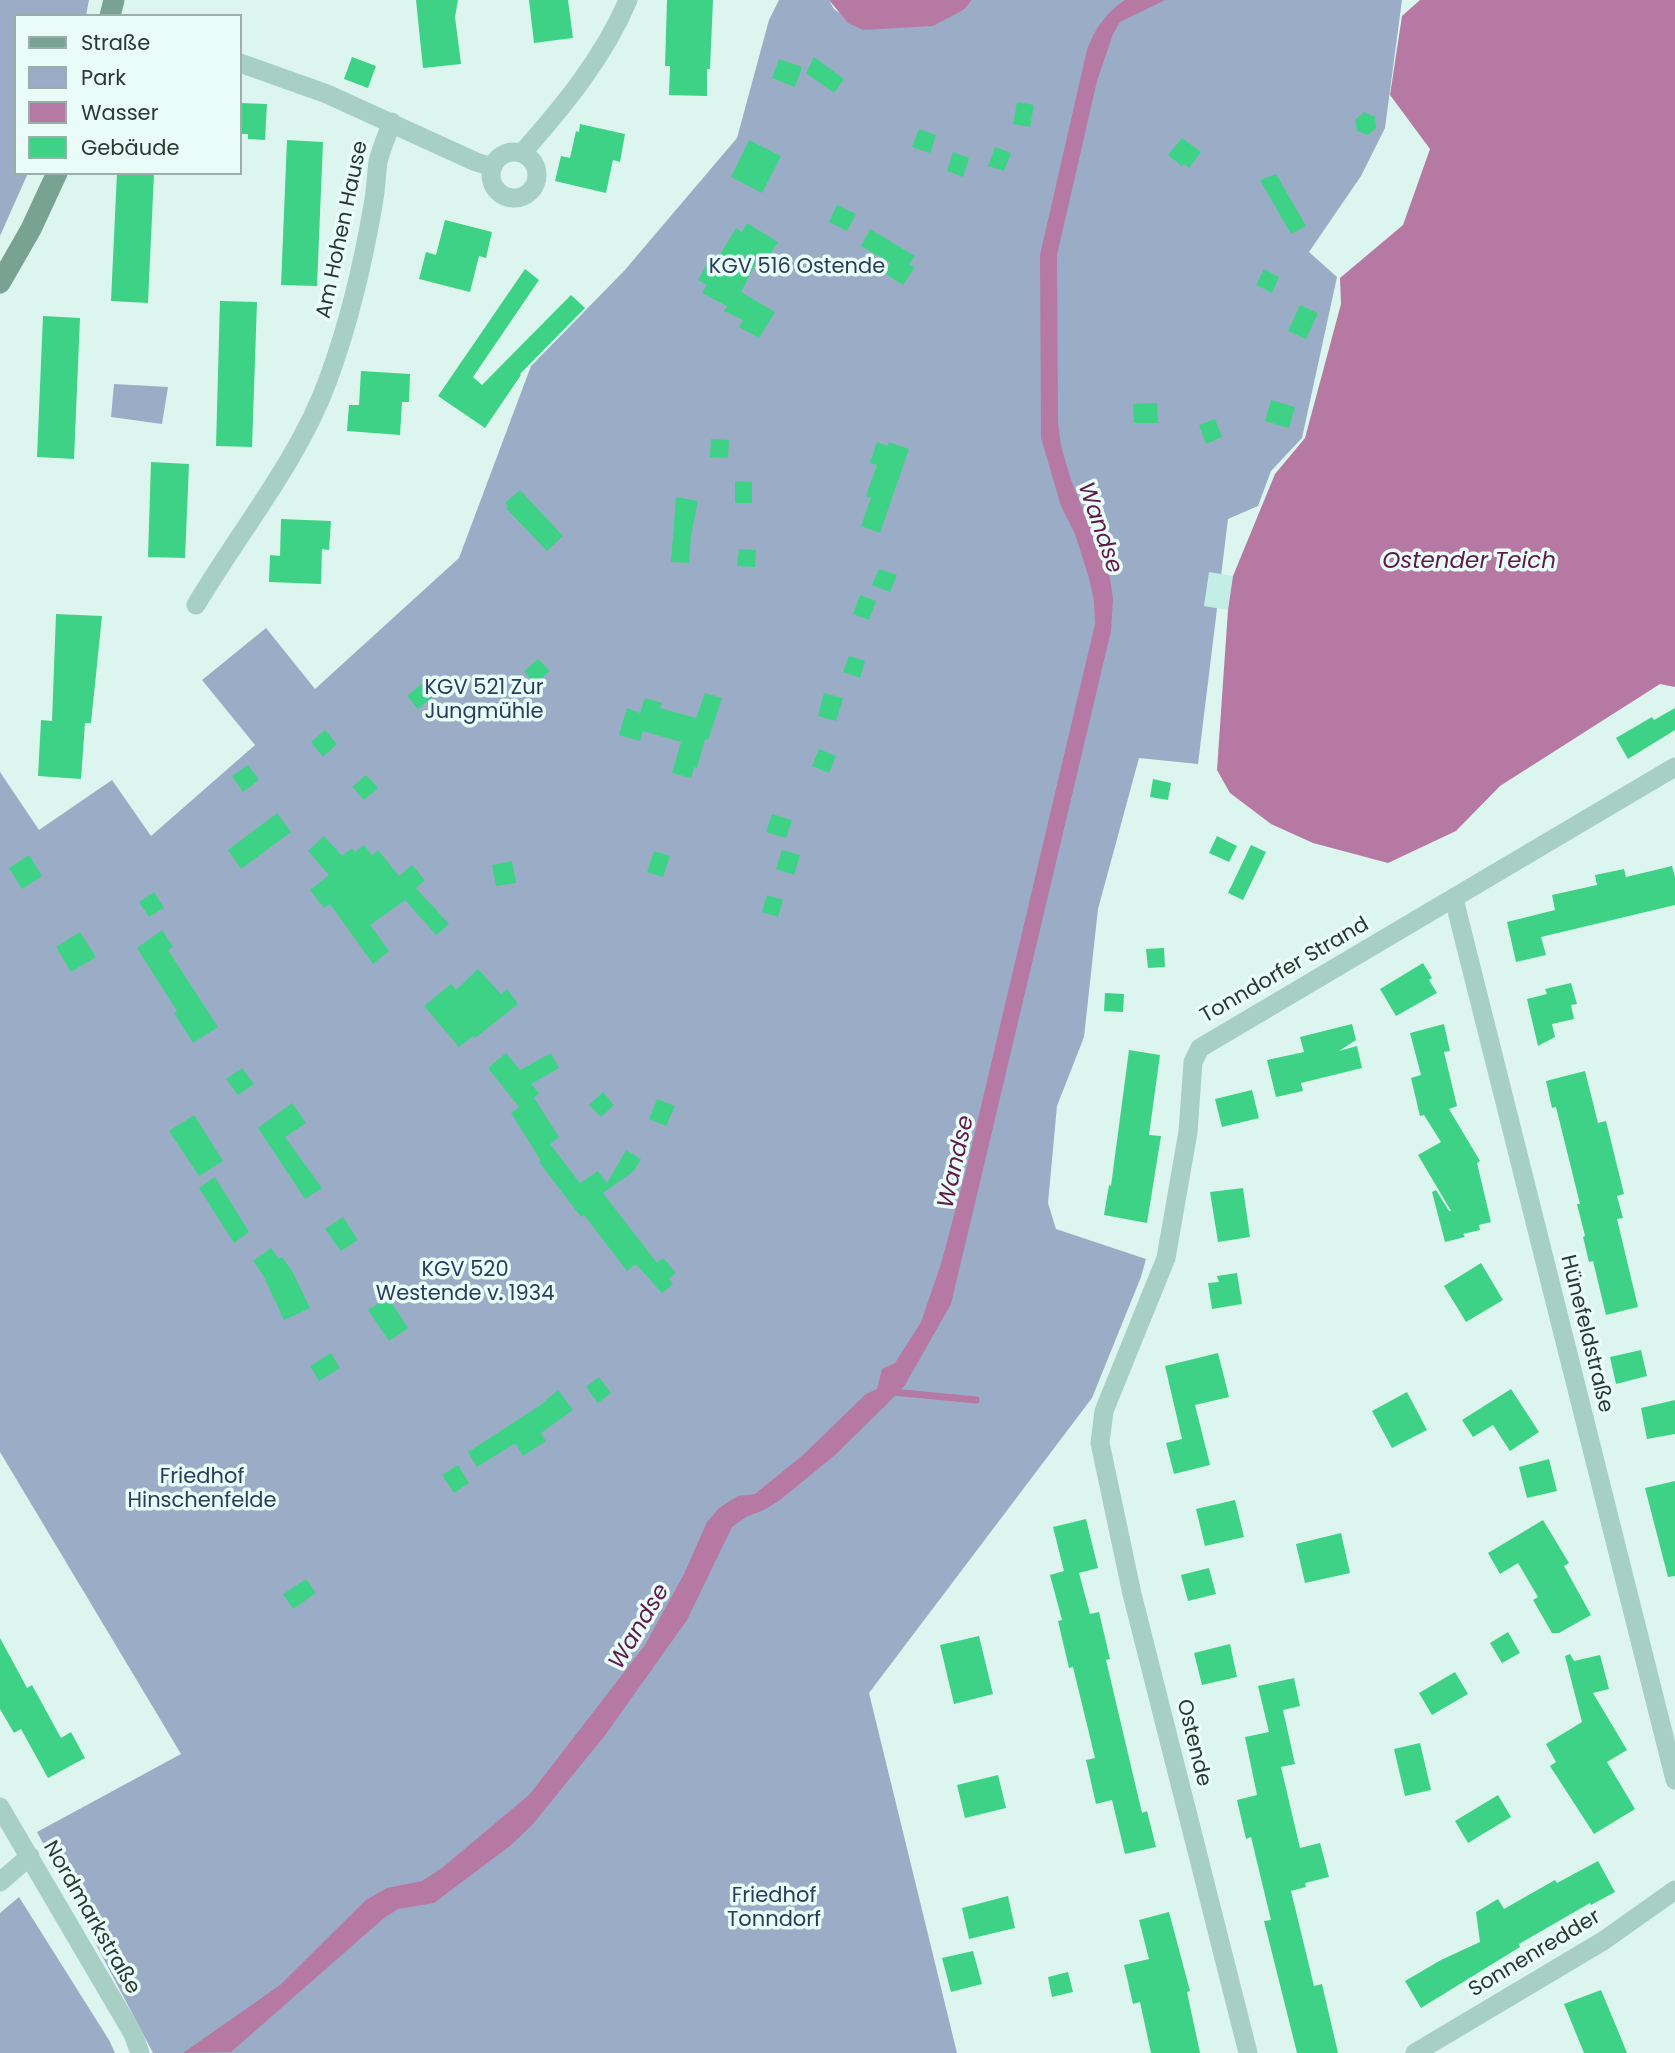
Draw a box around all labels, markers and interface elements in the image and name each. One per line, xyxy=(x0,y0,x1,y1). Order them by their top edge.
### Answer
legend xyxy=(14,14,242,175)
text: Straße xyxy=(81,28,150,57)
text: Park xyxy=(81,63,126,92)
text: Wasser xyxy=(81,98,158,127)
text: Gebäude xyxy=(81,133,179,162)
street label: Am Hohen Hause xyxy=(312,139,374,321)
park label: KGV 516 Ostende xyxy=(709,255,885,281)
water label: Wandse xyxy=(1071,479,1127,577)
water label: Ostender Teich xyxy=(1382,548,1556,576)
park label: KGV 521 Zur Jungmühle xyxy=(425,676,543,726)
street label: Tonndorfer Strand xyxy=(1196,913,1374,1029)
water label: Wandse xyxy=(933,1113,981,1211)
street label: Hünefeldstraße xyxy=(1554,1253,1618,1415)
park label: KGV 520 Westende v. 1934 xyxy=(376,1258,554,1308)
park label: Friedhof Hinschenfelde xyxy=(127,1465,277,1515)
water label: Wandse xyxy=(604,1579,676,1675)
street label: Ostende xyxy=(1170,1697,1216,1789)
street label: Nordmarkstraße xyxy=(37,1837,145,1999)
park label: Friedhof Tonndorf xyxy=(727,1884,821,1934)
street label: Sonnenredder xyxy=(1465,1905,1605,2003)

